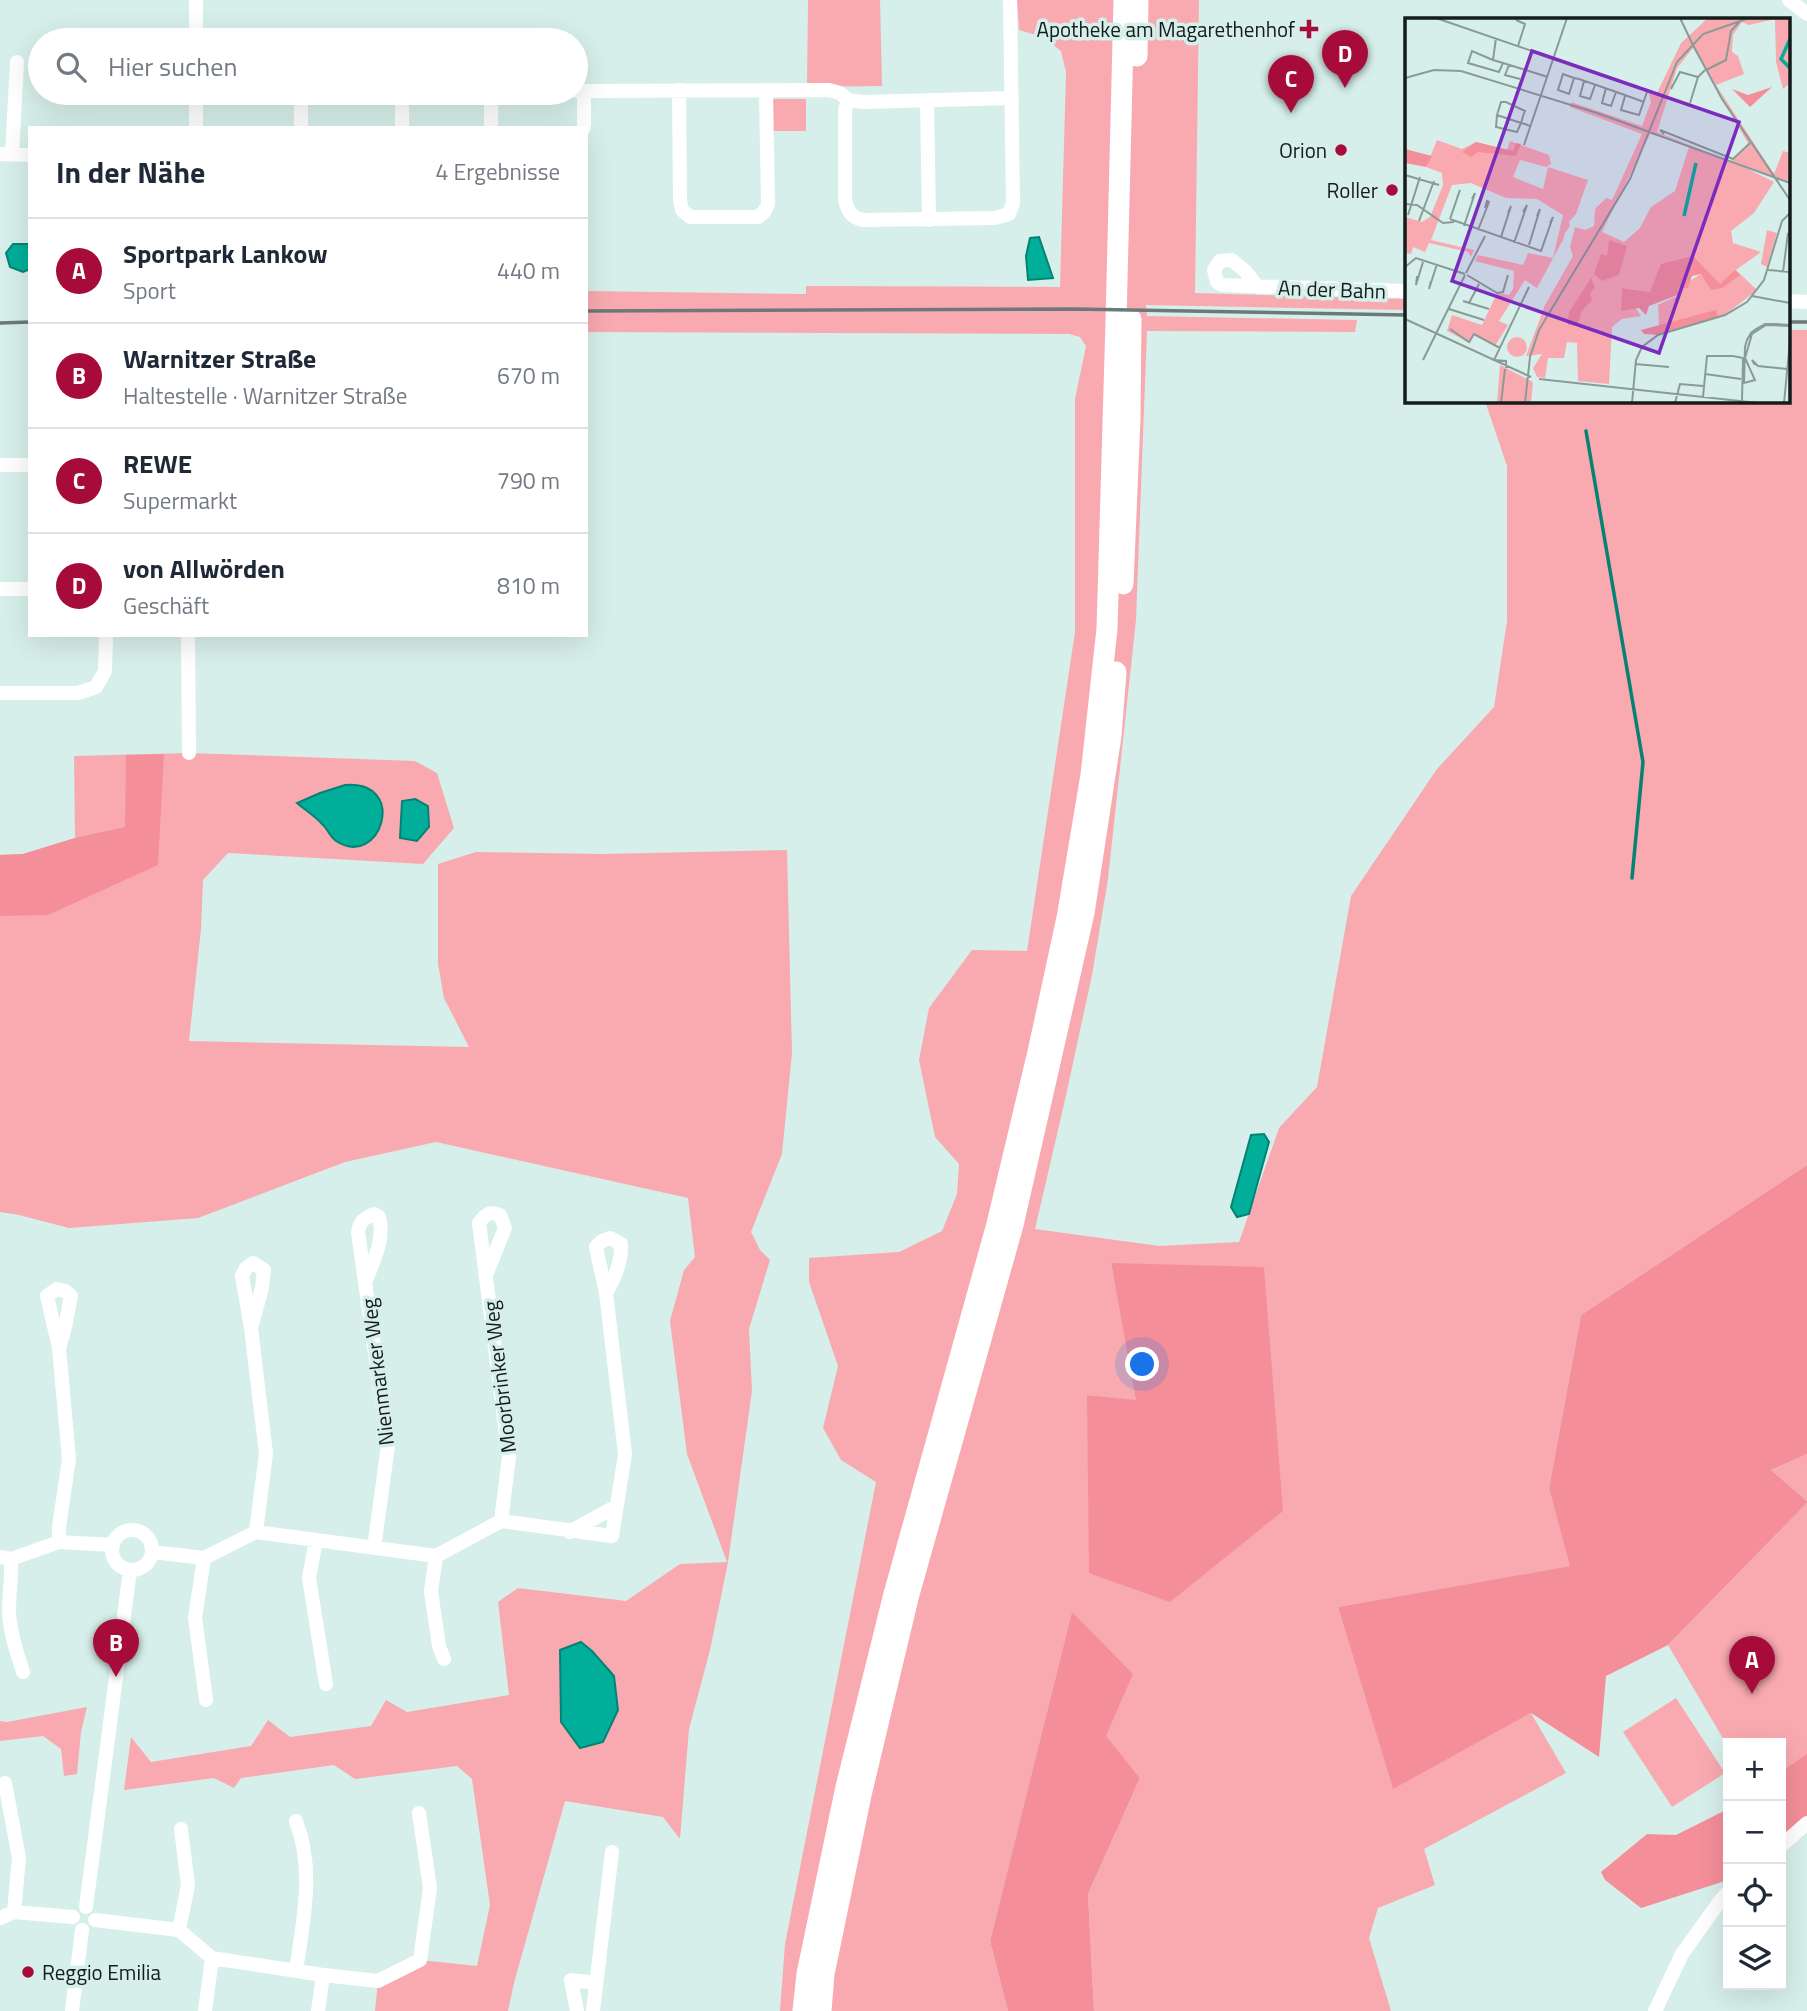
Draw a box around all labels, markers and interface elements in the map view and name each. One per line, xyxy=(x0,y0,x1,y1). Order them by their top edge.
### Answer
place label: Apotheke am Magarethenhof xyxy=(1037,13,1295,45)
inset map xyxy=(1405,18,1790,402)
marker: Apotheke am Magarethenhof xyxy=(1301,21,1317,37)
search box xyxy=(28,28,588,105)
pin: D xyxy=(1322,30,1368,88)
text: Hier suchen xyxy=(108,47,237,86)
icon: search xyxy=(52,48,90,86)
pin: C xyxy=(1268,55,1314,113)
place label: Orion xyxy=(1279,134,1327,166)
marker: Orion xyxy=(1333,142,1349,158)
text: In der Nähe xyxy=(56,149,205,195)
text: 4 Ergebnisse xyxy=(436,154,560,189)
place label: Roller xyxy=(1327,174,1378,206)
marker: Roller xyxy=(1384,182,1400,198)
text: Sportpark Lankow xyxy=(123,234,327,273)
text: A xyxy=(72,253,86,288)
text: 440 m xyxy=(497,253,560,288)
street label: An der Bahn xyxy=(1277,271,1387,307)
text: Sport xyxy=(123,273,176,308)
text: Warnitzer Straße xyxy=(123,339,316,378)
text: B xyxy=(72,358,86,393)
text: 670 m xyxy=(497,358,560,393)
text: Haltestelle · Warnitzer Straße xyxy=(123,378,407,413)
text: REWE xyxy=(123,444,192,483)
text: C xyxy=(73,463,85,498)
text: 790 m xyxy=(497,463,560,498)
text: Supermarkt xyxy=(123,483,237,518)
text: von Allwörden xyxy=(123,549,285,588)
text: D xyxy=(72,568,86,603)
text: 810 m xyxy=(497,568,560,603)
text: Geschäft xyxy=(123,588,209,623)
street label: Nienmarker Weg xyxy=(352,1296,402,1447)
street label: Moorbrinker Weg xyxy=(474,1299,524,1455)
your location xyxy=(1125,1347,1159,1381)
pin: B xyxy=(93,1619,139,1677)
pin: A xyxy=(1729,1636,1775,1694)
map controls xyxy=(1723,1738,1786,1990)
button: + xyxy=(1723,1738,1786,1801)
button: − xyxy=(1723,1801,1786,1864)
button: locate xyxy=(1723,1864,1786,1927)
button: layers xyxy=(1723,1927,1786,1990)
place label: Reggio Emilia xyxy=(42,1956,161,1988)
marker: Reggio Emilia xyxy=(20,1964,36,1980)

